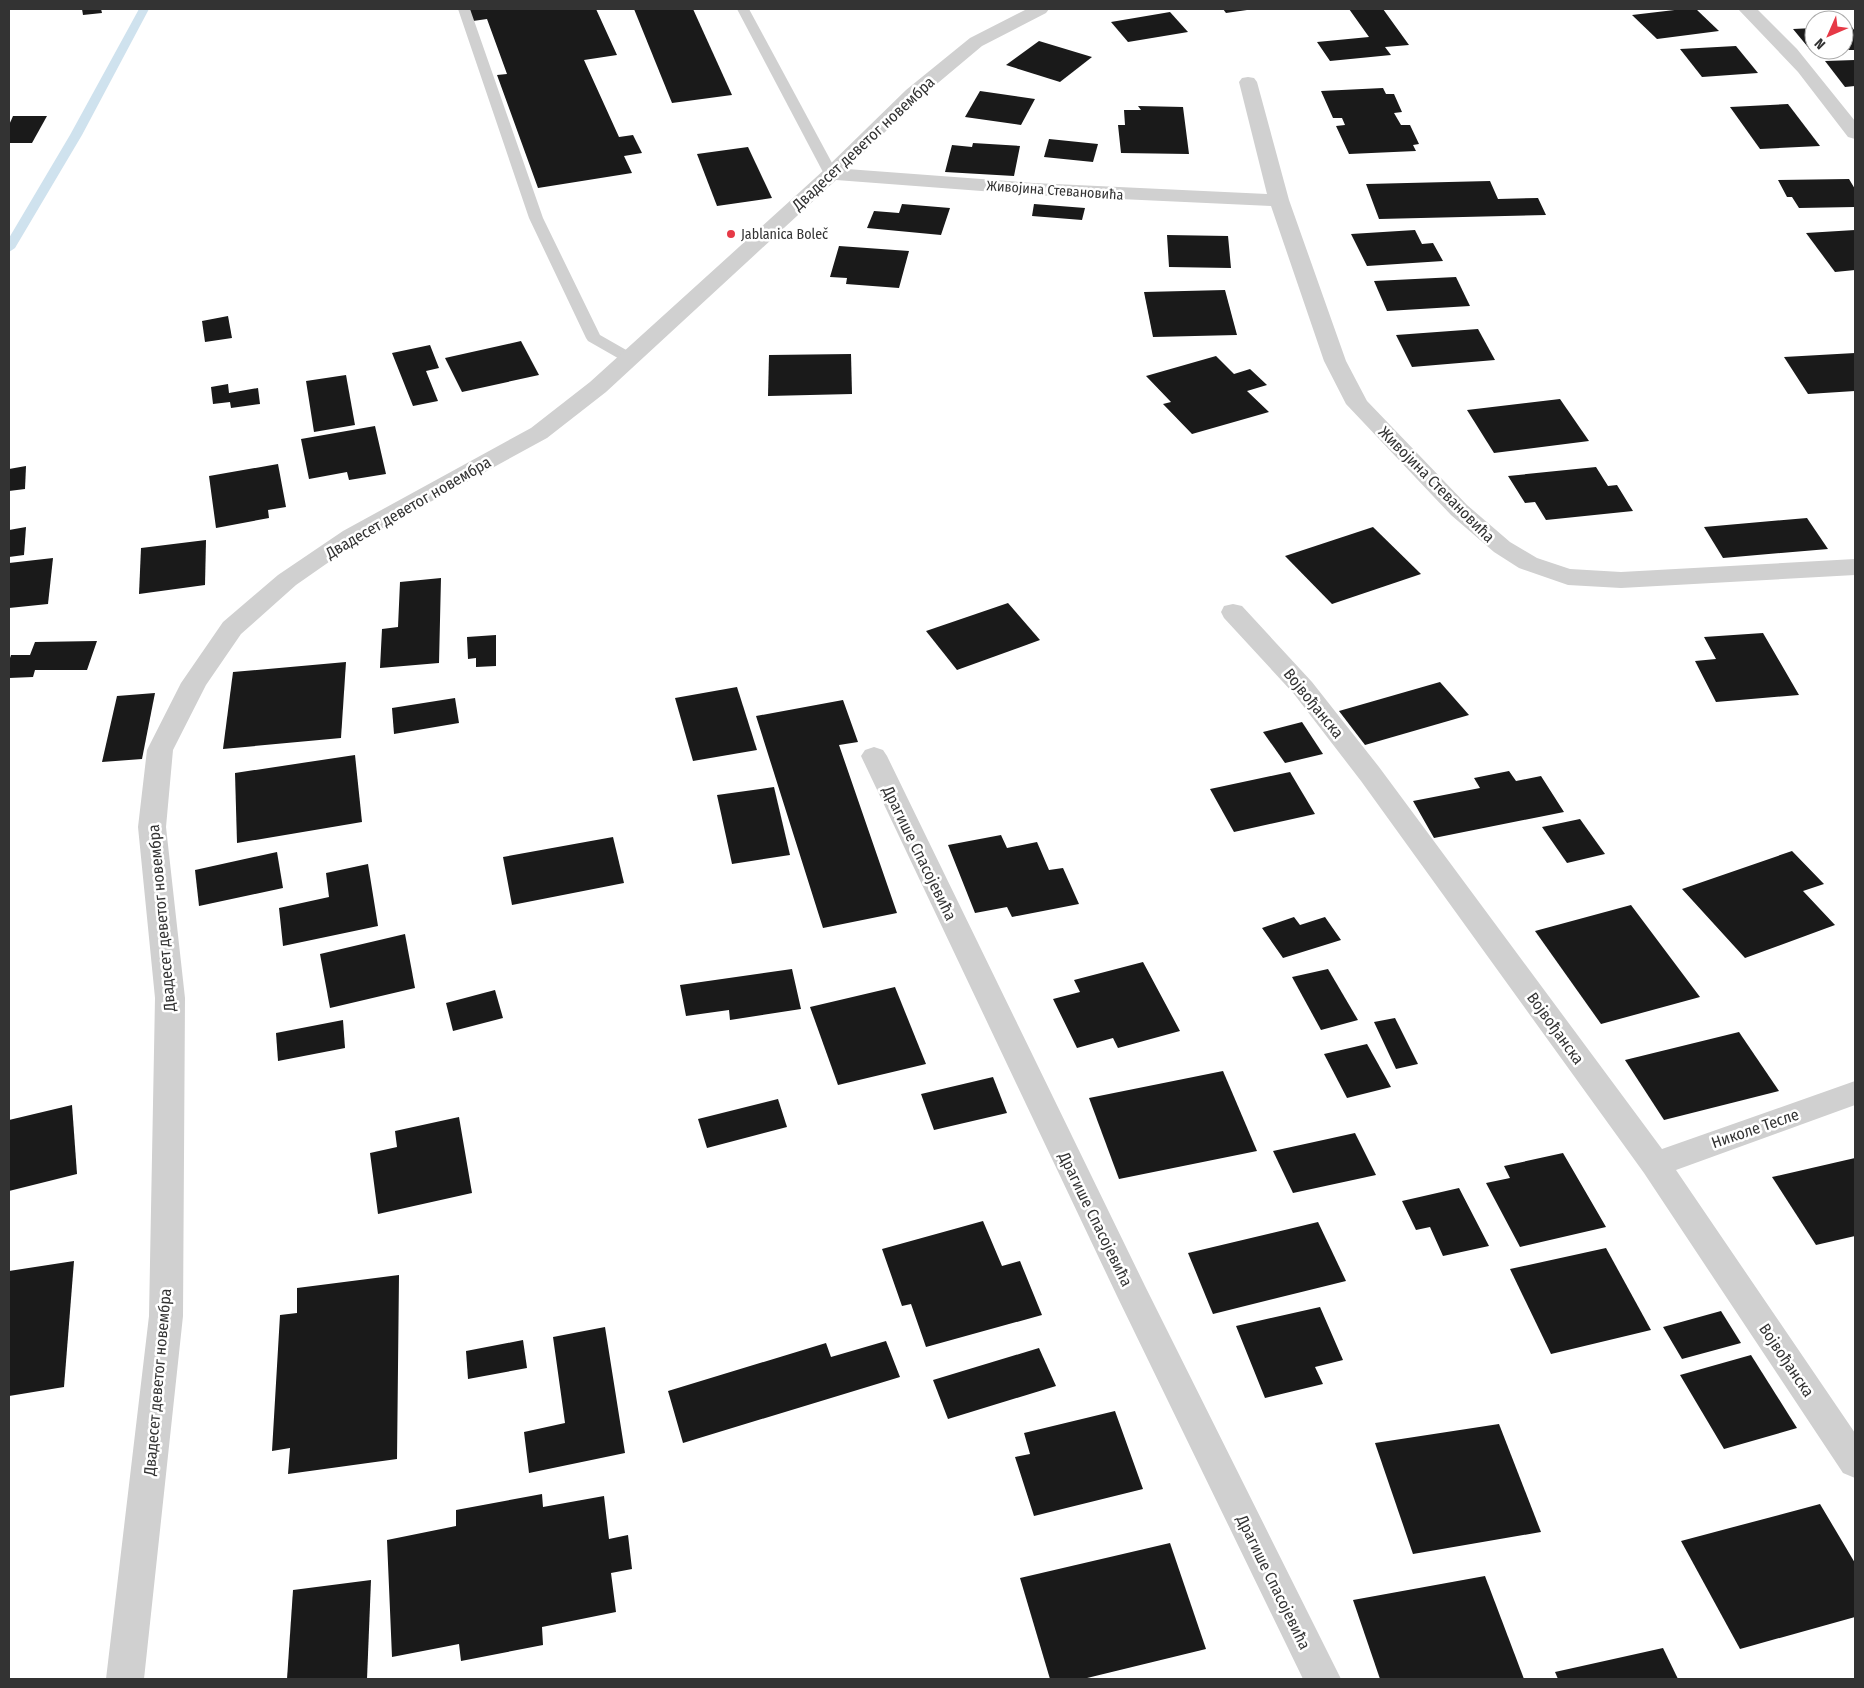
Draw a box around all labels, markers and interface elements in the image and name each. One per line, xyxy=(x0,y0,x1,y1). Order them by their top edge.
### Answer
north arrow xyxy=(1804,10,1854,60)
text: N xyxy=(1811,35,1829,53)
street label: Двадесет деветог новембра xyxy=(787,72,939,215)
street label: Живојина Стевановића xyxy=(986,177,1124,204)
place label: Jablanica Boleč xyxy=(741,226,828,243)
marker: Jablanica Boleč xyxy=(725,228,737,240)
street label: Живојина Стевановића xyxy=(1375,422,1499,547)
street label: Двадесет деветог новембра xyxy=(321,452,494,563)
street label: Војвођанска xyxy=(1280,665,1348,742)
street label: Драгише Спасојевића xyxy=(878,782,960,924)
street label: Двадесет деветог новембра xyxy=(144,823,179,1013)
street label: Војвођанска xyxy=(1523,989,1588,1068)
street label: Николе Тесле xyxy=(1709,1105,1801,1152)
street label: Драгише Спасојевића xyxy=(1054,1148,1136,1290)
street label: Двадесет деветог новембра xyxy=(140,1287,175,1477)
street label: Војвођанска xyxy=(1755,1320,1818,1401)
street label: Драгише Спасојевића xyxy=(1232,1511,1314,1653)

